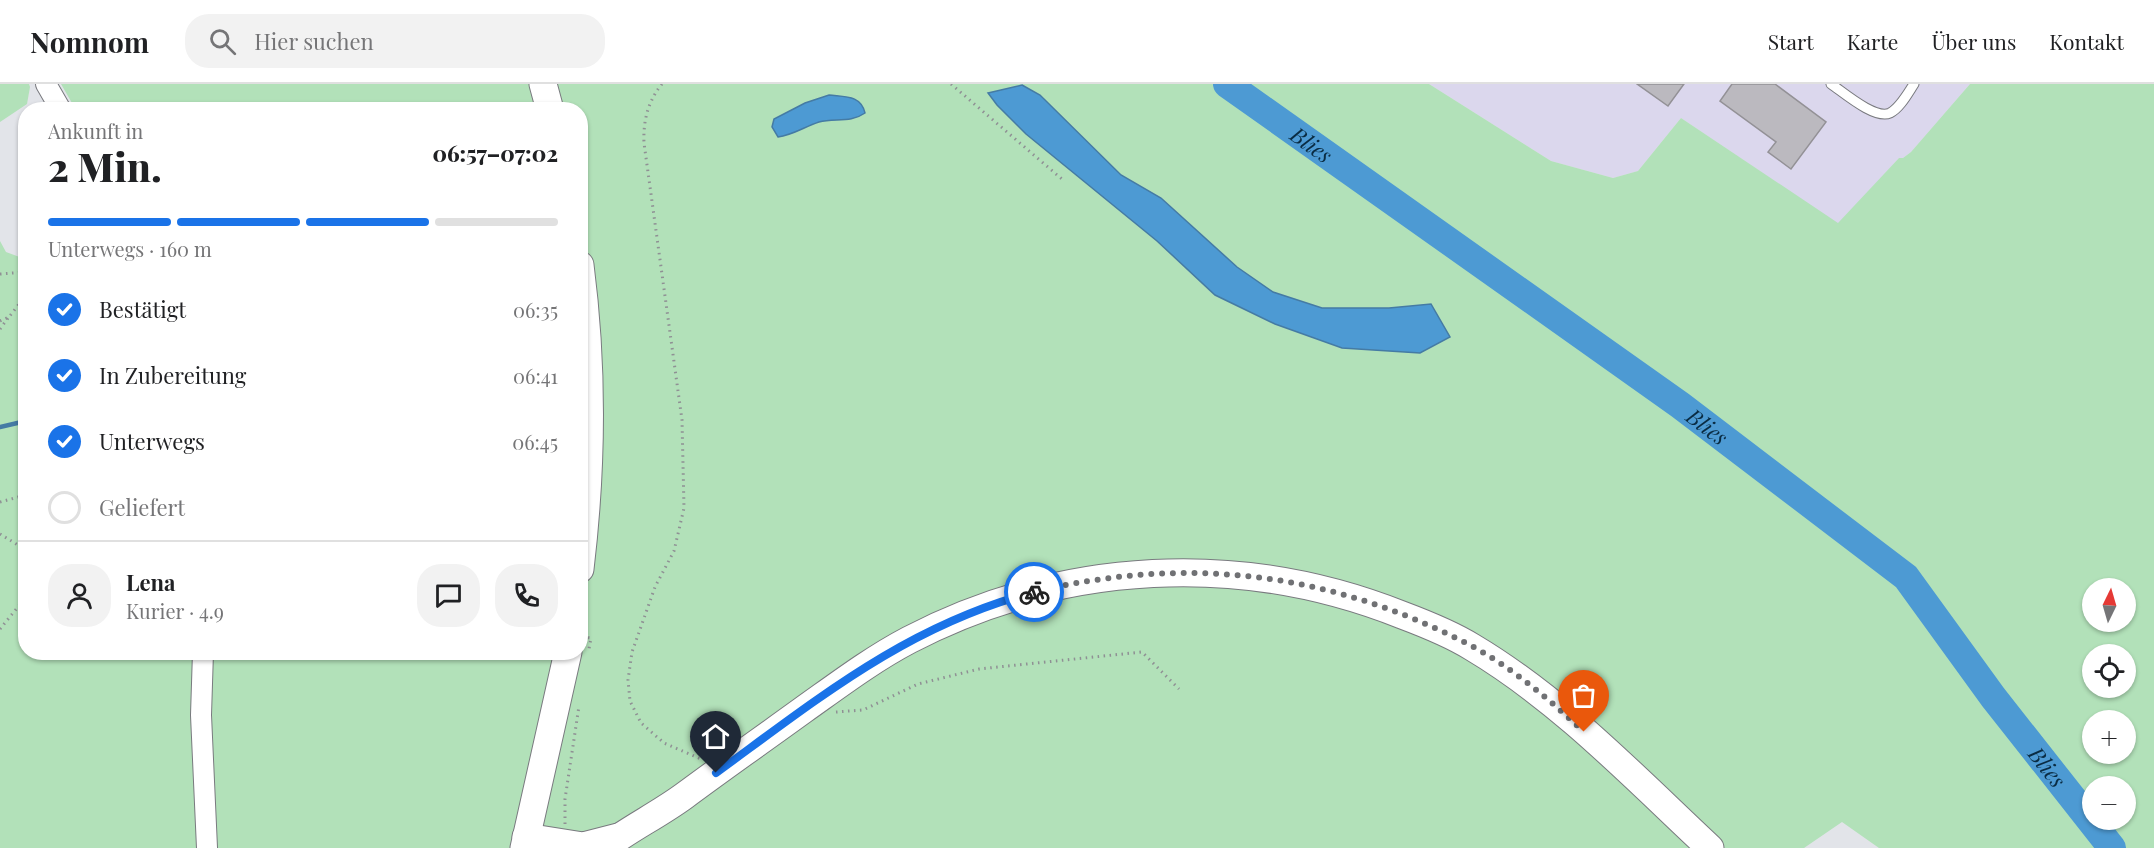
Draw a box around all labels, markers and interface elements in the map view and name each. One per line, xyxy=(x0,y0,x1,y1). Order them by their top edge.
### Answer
search box xyxy=(185,14,605,68)
text: Nomnom xyxy=(30,23,149,60)
icon: search xyxy=(206,25,239,58)
text: Hier suchen xyxy=(254,26,374,56)
text: Start xyxy=(1768,27,1814,55)
text: Karte xyxy=(1847,27,1898,55)
text: Über uns xyxy=(1931,27,2016,55)
text: Kontakt xyxy=(2049,27,2124,55)
text: Ankunft in xyxy=(48,117,143,144)
water label: Blies xyxy=(1284,118,1339,170)
text: 06:57–07:02 xyxy=(432,138,558,168)
text: 2 Min. xyxy=(48,140,162,192)
text: Unterwegs · 160 m xyxy=(48,235,212,262)
icon: check xyxy=(48,293,81,326)
text: Bestätigt xyxy=(99,294,186,324)
text: 06:35 xyxy=(513,296,558,323)
icon: check xyxy=(48,359,81,392)
text: In Zubereitung xyxy=(99,360,246,390)
text: 06:41 xyxy=(513,362,558,389)
water label: Blies xyxy=(1680,400,1735,452)
icon: check xyxy=(48,425,81,458)
text: Unterwegs xyxy=(99,426,205,456)
text: 06:45 xyxy=(512,428,558,455)
text: Geliefert xyxy=(99,492,185,522)
courier xyxy=(1004,562,1064,622)
button: person xyxy=(48,564,111,627)
button: chat xyxy=(417,564,480,627)
button: phone xyxy=(495,564,558,627)
text: Lena xyxy=(126,567,175,597)
icon: bike xyxy=(1018,576,1051,609)
north arrow xyxy=(2082,578,2136,632)
map controls xyxy=(2082,578,2136,830)
text: Kurier · 4.9 xyxy=(126,597,224,624)
button: locate xyxy=(2082,644,2136,698)
pin xyxy=(1558,670,1609,732)
icon: bag xyxy=(1567,679,1600,712)
button: + xyxy=(2082,710,2136,764)
pin xyxy=(690,711,741,773)
icon: home xyxy=(699,720,732,753)
water label: Blies xyxy=(2022,739,2074,794)
button: − xyxy=(2082,776,2136,830)

